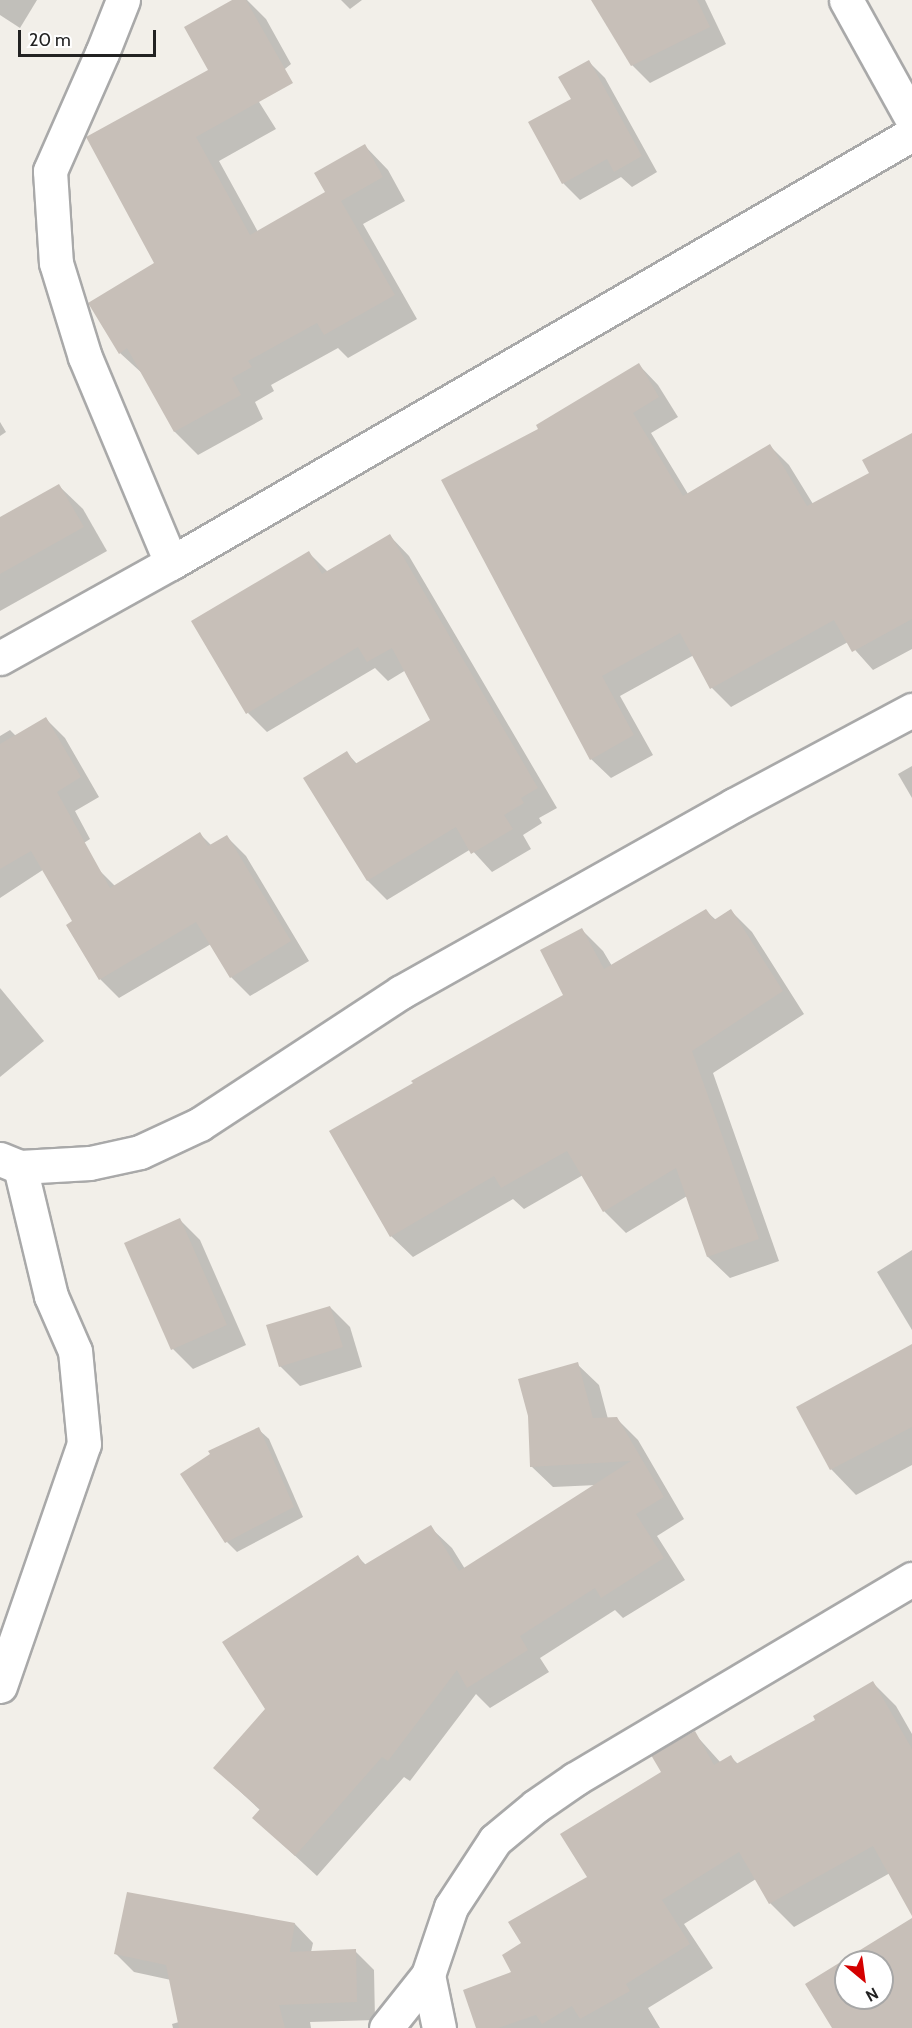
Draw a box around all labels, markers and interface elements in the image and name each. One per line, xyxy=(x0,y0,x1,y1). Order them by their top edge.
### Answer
scale bar xyxy=(21,18,159,56)
text: 20 m xyxy=(29,29,71,51)
north arrow xyxy=(834,1950,894,2010)
text: N xyxy=(862,1983,882,2005)

